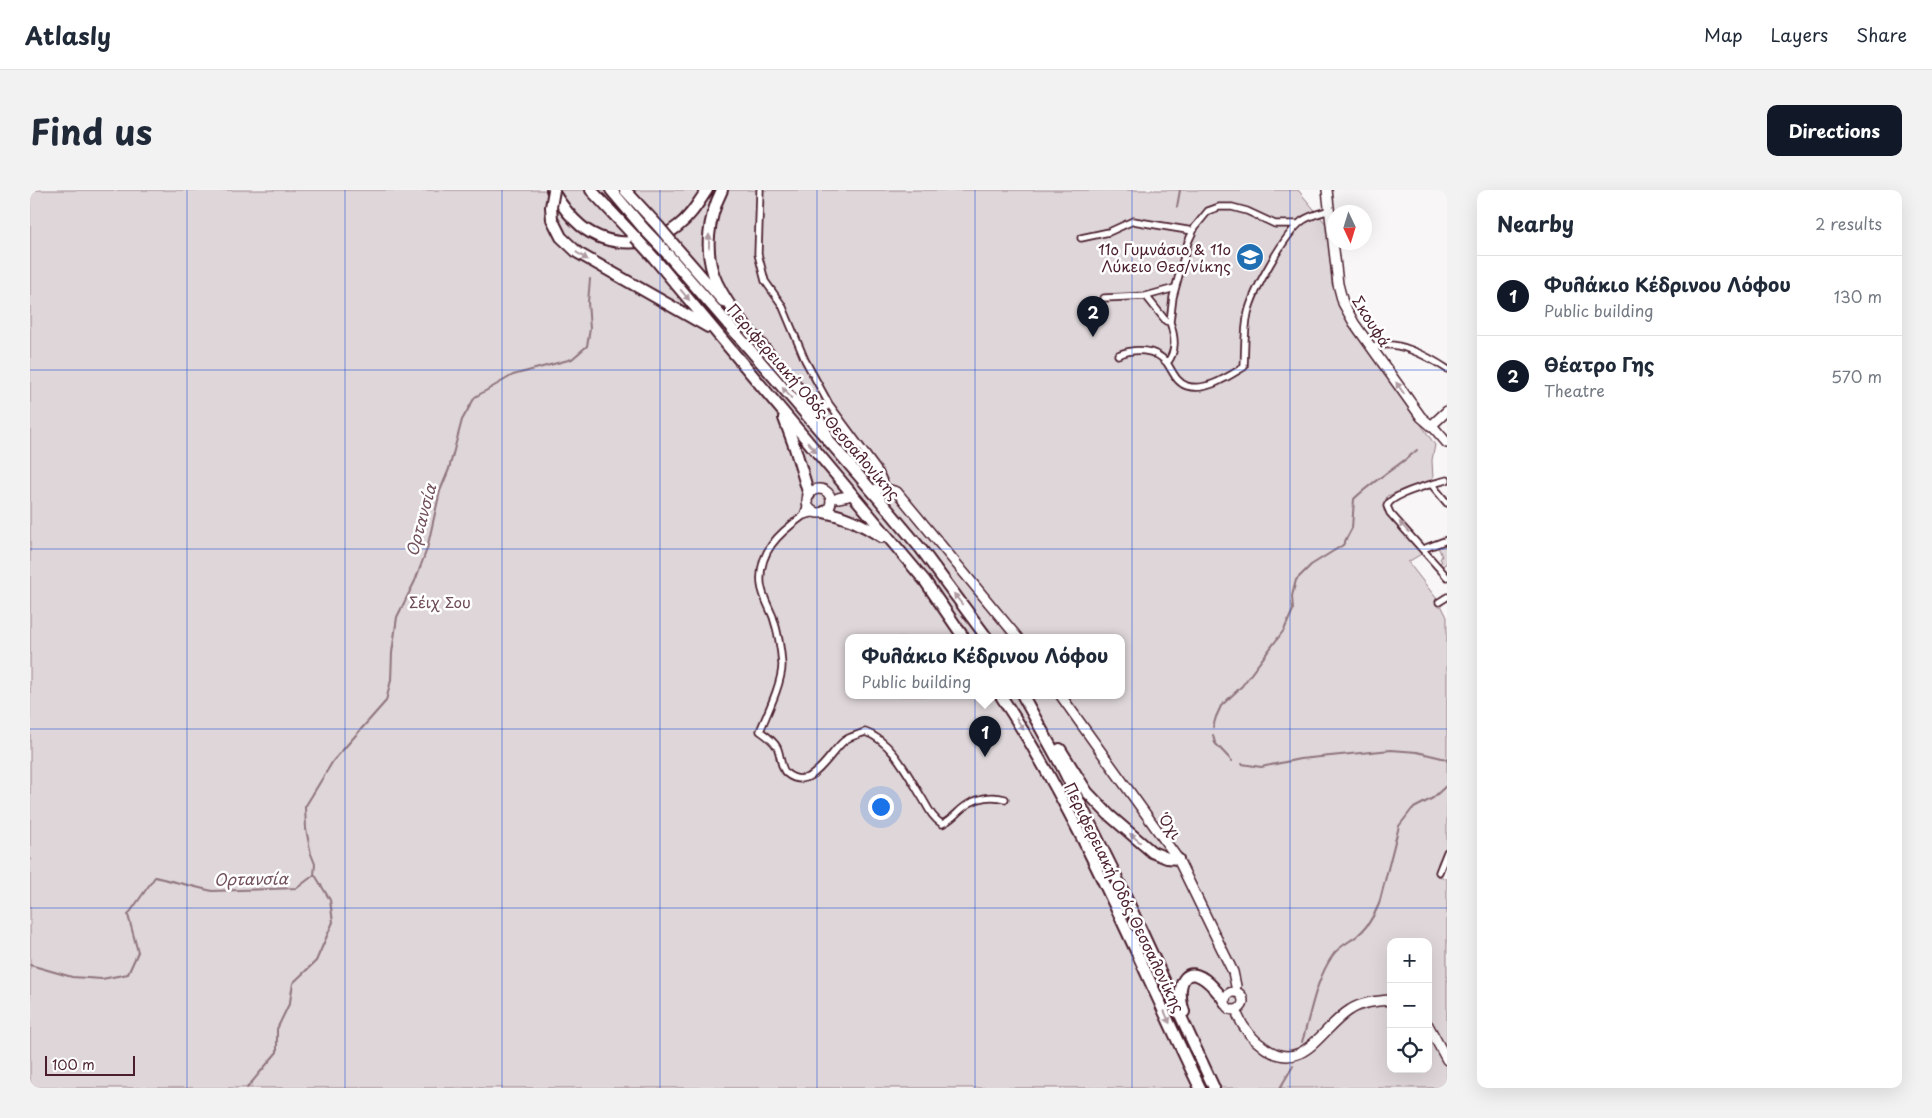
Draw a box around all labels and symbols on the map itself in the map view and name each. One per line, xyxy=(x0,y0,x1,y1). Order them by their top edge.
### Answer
north arrow xyxy=(1327,205,1372,250)
one-way arrow xyxy=(705,233,713,249)
place label: 11ο Γυμνάσιο & 11ο Λύκειο Θεσ/νίκης xyxy=(1098,237,1231,277)
school or university icon: 11ο Γυμνάσιο & 11ο Λύκειο Θεσ/νίκης xyxy=(1235,242,1265,272)
one-way arrow xyxy=(575,251,589,260)
one-way arrow xyxy=(680,289,691,302)
street label: Σκουφά xyxy=(1347,291,1397,351)
pin: 2 xyxy=(1077,296,1109,337)
street label: Περιφερειακή Οδός Θεσσαλονίκης xyxy=(722,298,906,505)
one-way arrow xyxy=(1395,381,1405,395)
one-way arrow xyxy=(781,388,793,400)
one-way arrow xyxy=(806,441,817,454)
water label: Ορτανσία xyxy=(399,480,442,559)
one-way arrow xyxy=(1398,522,1410,534)
park label: Σέιχ Σου xyxy=(409,590,471,613)
one-way arrow xyxy=(953,593,964,606)
pin: 1 xyxy=(969,716,1001,757)
one-way arrow xyxy=(1015,718,1024,731)
street label: Περιφερειακή Οδός Θεσσαλονίκης xyxy=(1059,778,1191,1016)
your location xyxy=(868,794,894,820)
street label: Όχι xyxy=(1153,807,1188,844)
one-way arrow xyxy=(1129,833,1141,844)
water label: Ορτανσία xyxy=(214,865,290,891)
one-way arrow xyxy=(1163,1010,1171,1024)
scale bar xyxy=(45,1053,135,1076)

